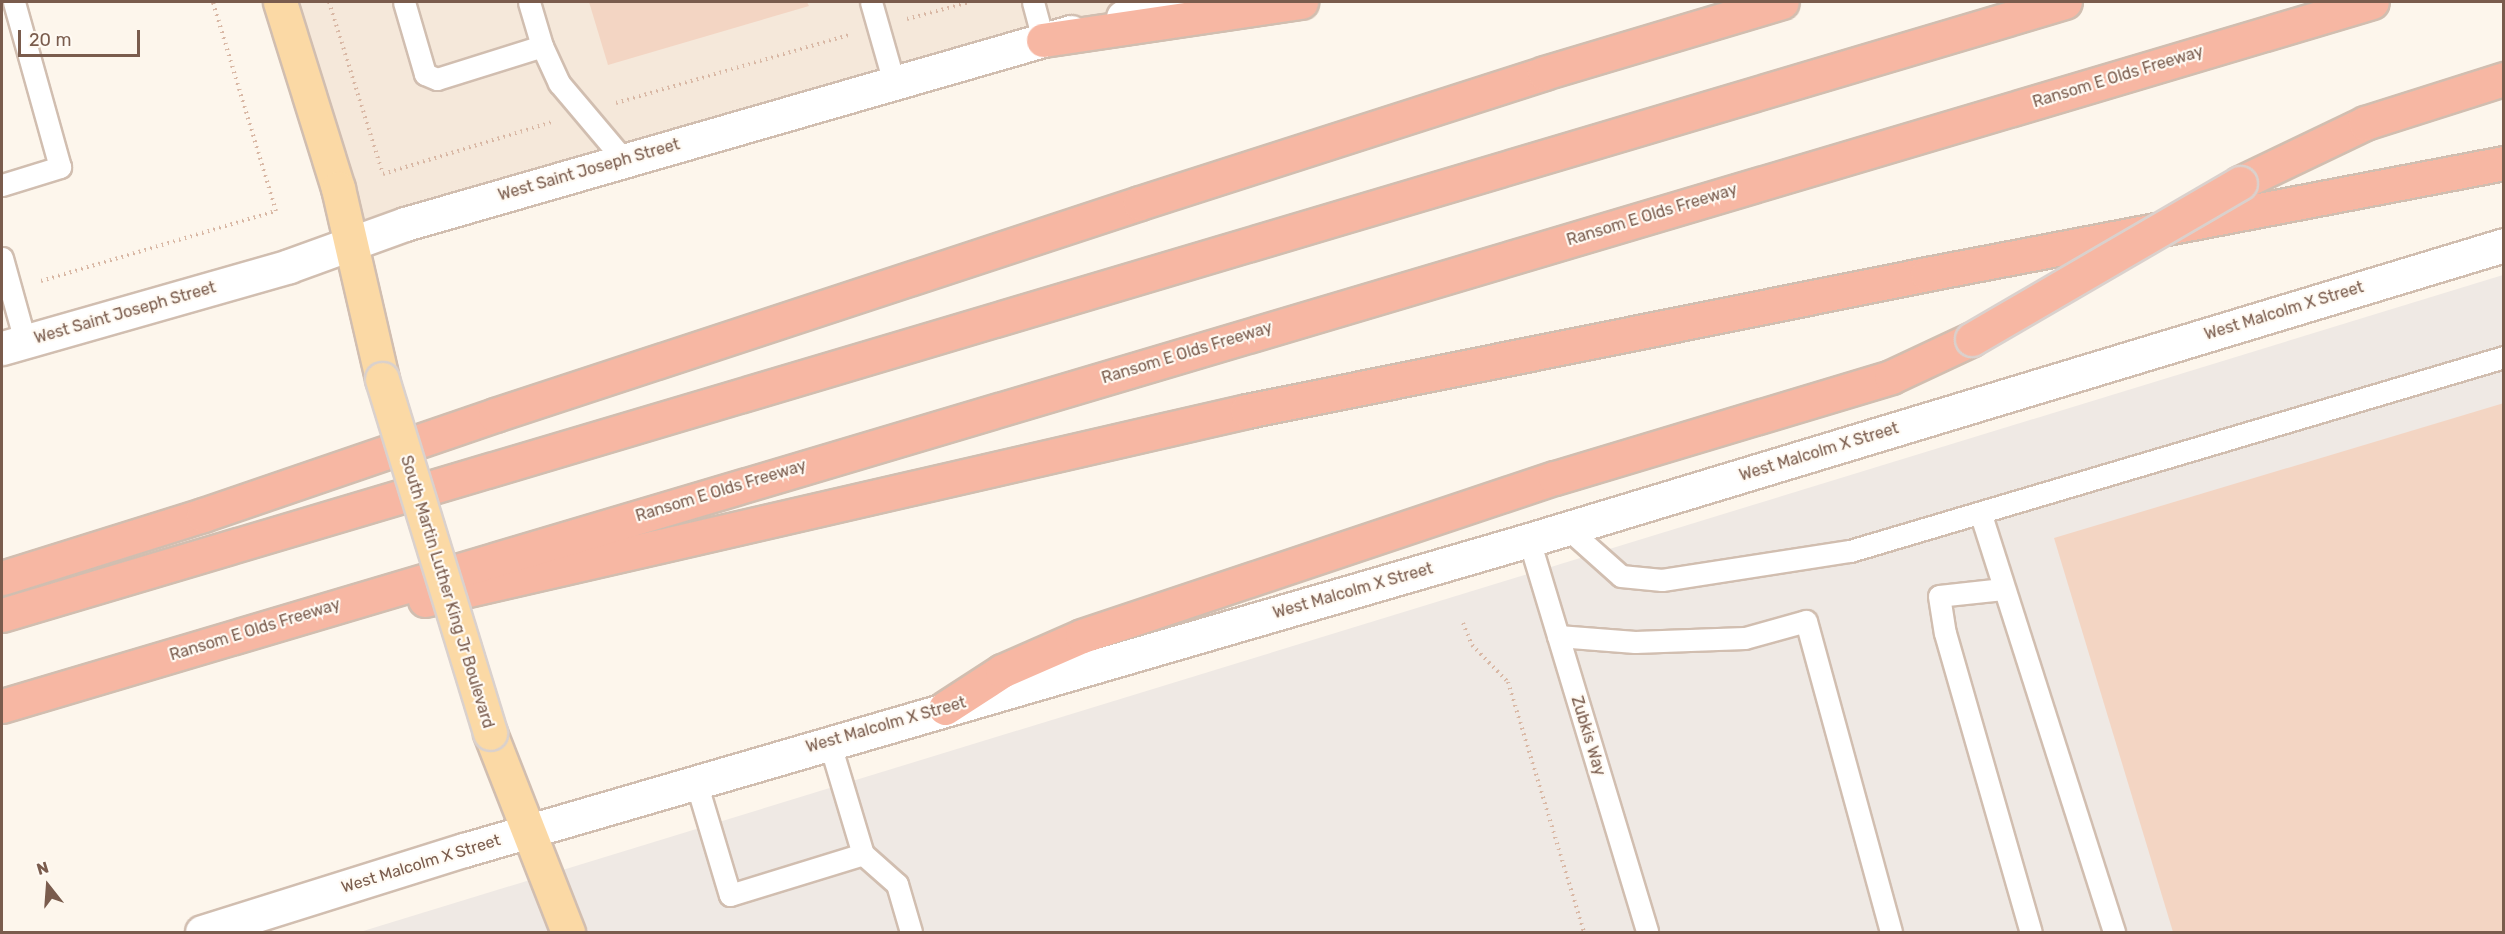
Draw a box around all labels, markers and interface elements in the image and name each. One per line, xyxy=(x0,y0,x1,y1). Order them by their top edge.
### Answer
scale bar xyxy=(21,18,142,56)
text: 20 m xyxy=(29,29,71,51)
street label: Ransom E Olds Freeway xyxy=(2030,42,2206,112)
street label: West Saint Joseph Street xyxy=(496,135,682,205)
street label: Ransom E Olds Freeway xyxy=(1564,180,1740,250)
street label: West Saint Joseph Street xyxy=(32,278,218,348)
street label: West Malcolm X Street xyxy=(2202,278,2366,344)
street label: Ransom E Olds Freeway xyxy=(1099,318,1275,388)
street label: West Malcolm X Street xyxy=(1737,419,1901,485)
street label: South Martin Luther King Jr Boulevard xyxy=(396,453,498,731)
street label: Ransom E Olds Freeway xyxy=(633,456,809,526)
street label: West Malcolm X Street xyxy=(1271,559,1435,623)
street label: Ransom E Olds Freeway xyxy=(167,595,343,665)
street label: West Malcolm X Street xyxy=(804,693,968,757)
street label: Zubkis Way xyxy=(1567,694,1609,778)
street label: West Malcolm X Street xyxy=(339,831,503,897)
north arrow xyxy=(18,856,78,916)
text: N xyxy=(34,858,51,879)

